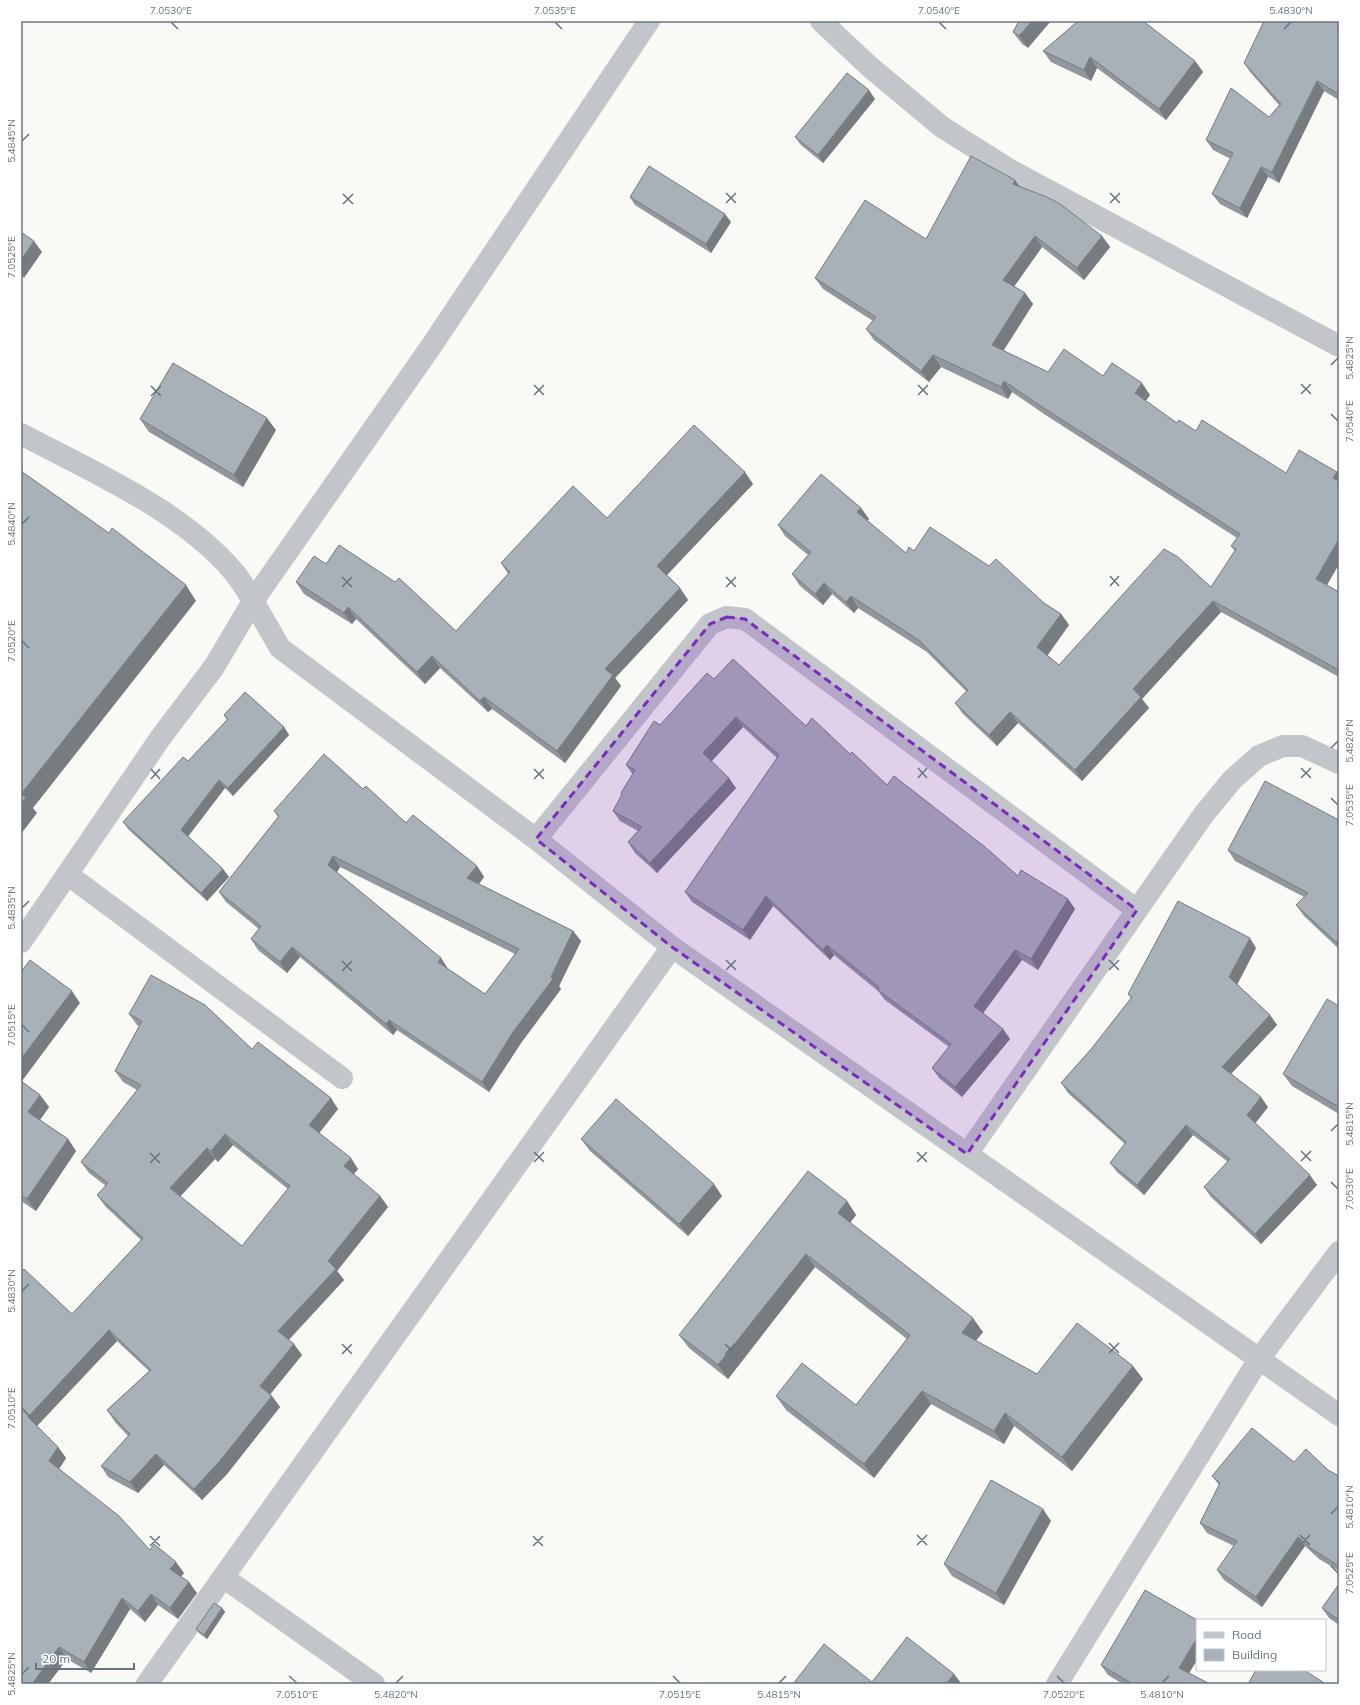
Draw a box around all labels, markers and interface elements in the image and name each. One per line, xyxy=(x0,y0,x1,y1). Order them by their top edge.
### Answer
text: 7.0530°E xyxy=(150,4,192,17)
text: 7.0535°E xyxy=(534,4,576,17)
text: 7.0540°E xyxy=(918,4,960,17)
text: 5.4830°N xyxy=(1269,4,1313,17)
text: 5.4845°N xyxy=(5,119,18,163)
text: 7.0525°E xyxy=(5,236,18,278)
text: 5.4825°N xyxy=(1343,336,1356,380)
text: 7.0540°E xyxy=(1343,400,1356,442)
text: 5.4840°N xyxy=(5,502,18,546)
text: 7.0520°E xyxy=(5,620,18,662)
text: 5.4820°N xyxy=(1343,719,1356,763)
text: 7.0535°E xyxy=(1343,784,1356,826)
text: 5.4835°N xyxy=(5,886,18,930)
text: 7.0515°E xyxy=(5,1004,18,1046)
text: 5.4815°N xyxy=(1343,1102,1356,1146)
text: 7.0530°E xyxy=(1343,1168,1356,1210)
text: 5.4830°N xyxy=(5,1269,18,1313)
text: 7.0510°E xyxy=(5,1387,18,1429)
text: 5.4810°N xyxy=(1343,1485,1356,1529)
text: 7.0525°E xyxy=(1343,1552,1356,1594)
legend xyxy=(1196,1619,1326,1671)
text: Road xyxy=(1232,1627,1261,1642)
scale bar xyxy=(36,1645,134,1671)
text: Building xyxy=(1232,1647,1277,1662)
text: 20 m xyxy=(42,1651,70,1666)
text: 5.4825°N xyxy=(5,1652,18,1696)
text: 7.0510°E xyxy=(276,1688,318,1701)
text: 5.4820°N xyxy=(374,1688,418,1701)
text: 7.0515°E xyxy=(659,1688,701,1701)
text: 5.4815°N xyxy=(757,1688,801,1701)
text: 7.0520°E xyxy=(1043,1688,1085,1701)
text: 5.4810°N xyxy=(1140,1688,1184,1701)

